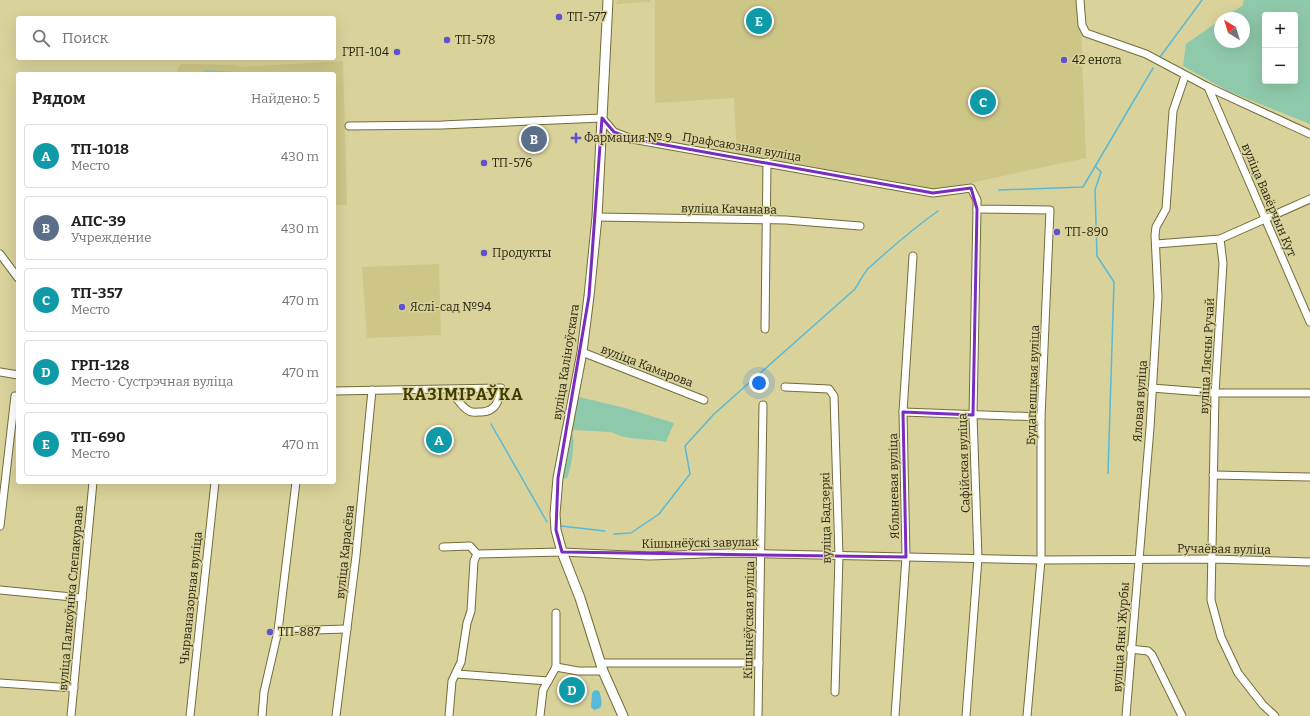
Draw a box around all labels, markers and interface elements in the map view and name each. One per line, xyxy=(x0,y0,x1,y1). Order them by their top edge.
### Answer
pin: E xyxy=(746,6,772,36)
place label: ТП-577 xyxy=(567,10,606,24)
marker: ТП-577 xyxy=(554,12,564,22)
north arrow xyxy=(1214,12,1250,48)
map controls xyxy=(1262,12,1298,84)
button: + xyxy=(1262,12,1298,48)
search box xyxy=(16,16,336,60)
icon: search xyxy=(30,27,52,49)
text: Поиск xyxy=(62,29,108,47)
place label: ТП-578 xyxy=(455,33,495,47)
marker: ТП-578 xyxy=(442,35,452,45)
place label: ГРП-104 xyxy=(342,45,389,59)
marker: ГРП-104 xyxy=(392,47,402,57)
button: − xyxy=(1262,48,1298,84)
place label: 42 енота xyxy=(1072,53,1122,67)
marker: 42 енота xyxy=(1059,55,1069,65)
pin: C xyxy=(970,87,996,117)
text: Рядом xyxy=(32,88,85,109)
text: Найдено: 5 xyxy=(251,91,320,106)
pin: B xyxy=(521,124,547,154)
street label: Прафсаюзная вуліца xyxy=(681,130,803,164)
place label: Фармация № 9 xyxy=(584,131,672,145)
marker: Фармация № 9 xyxy=(571,133,581,143)
text: ТП-1018 xyxy=(71,140,129,158)
street label: вуліца Вавёрчын Кут xyxy=(1239,141,1299,259)
text: A xyxy=(41,149,51,164)
text: 430 m xyxy=(281,149,319,164)
place label: ТП-576 xyxy=(492,156,532,170)
text: Место xyxy=(71,158,110,173)
marker: ТП-576 xyxy=(479,158,489,168)
street label: вуліца Качанава xyxy=(681,201,777,217)
text: АПС-39 xyxy=(71,212,126,230)
text: B xyxy=(42,221,50,236)
text: 430 m xyxy=(281,221,319,236)
place label: ТП-890 xyxy=(1065,225,1109,239)
marker: ТП-890 xyxy=(1052,227,1062,237)
text: Учреждение xyxy=(71,230,151,245)
place label: Продукты xyxy=(492,246,552,260)
marker: Продукты xyxy=(479,248,489,258)
text: ТП-357 xyxy=(71,284,122,302)
text: C xyxy=(42,293,50,308)
text: 470 m xyxy=(282,293,319,308)
street label: вуліца Лясны Ручай xyxy=(1197,298,1217,414)
place label: Яслі-сад №94 xyxy=(410,300,491,314)
text: Место xyxy=(71,302,110,317)
marker: Яслі-сад №94 xyxy=(397,302,407,312)
street label: вуліца Каліноўскага xyxy=(550,302,582,421)
street label: Будапешцкая вуліца xyxy=(1024,324,1042,445)
street label: вуліца Камарова xyxy=(599,342,695,390)
text: ГРП-128 xyxy=(71,356,130,374)
street label: Яловая вуліца xyxy=(1130,359,1150,442)
text: D xyxy=(41,365,51,380)
text: 470 m xyxy=(282,365,319,380)
your location xyxy=(749,373,769,393)
text: Место · Сустрэчная вуліца xyxy=(71,374,233,389)
district label: КАЗІМІРАЎКА xyxy=(402,384,524,404)
street label: Сафійская вуліца xyxy=(955,412,973,513)
pin: A xyxy=(426,425,452,455)
text: ТП-690 xyxy=(71,428,125,446)
street label: Яблыневая вуліца xyxy=(886,432,902,539)
text: E xyxy=(42,437,50,452)
text: 470 m xyxy=(282,437,319,452)
text: Место xyxy=(71,446,110,461)
street label: вуліца Бадзеркі xyxy=(818,472,834,564)
street label: вуліца Палкоўніка Слепакурава xyxy=(56,504,86,691)
street label: вуліца Карасёва xyxy=(333,504,357,600)
street label: Чырваназорная вуліца xyxy=(177,530,205,665)
street label: Кішынёўскі завулак xyxy=(641,535,759,551)
street label: Ручаёвая вуліца xyxy=(1177,541,1271,557)
street label: Кішынёўская вуліца xyxy=(741,560,757,679)
street label: вуліца Янкі Журбы xyxy=(1110,581,1132,693)
place label: ТП-887 xyxy=(278,625,320,639)
marker: ТП-887 xyxy=(265,627,275,637)
pin: D xyxy=(559,675,585,705)

